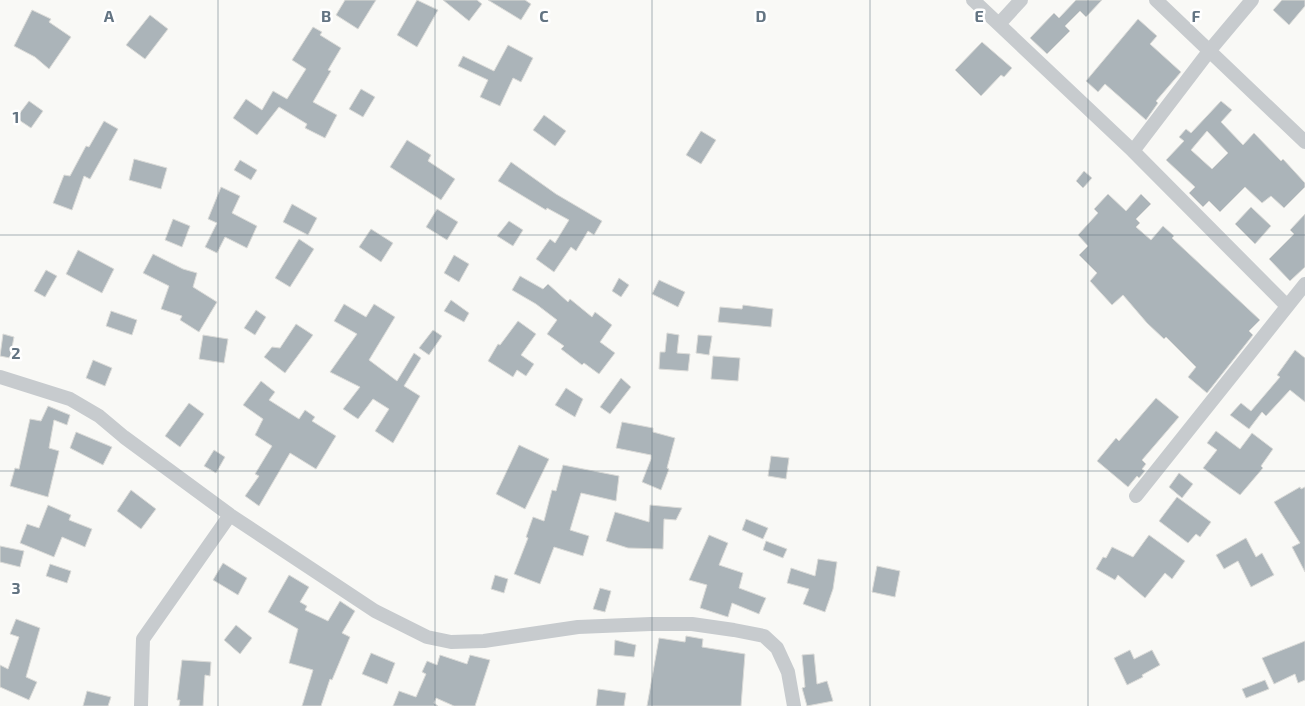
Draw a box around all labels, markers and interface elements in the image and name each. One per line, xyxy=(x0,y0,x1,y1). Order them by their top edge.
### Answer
text: A xyxy=(104,6,115,25)
text: B xyxy=(321,6,331,25)
text: C xyxy=(539,6,549,25)
text: D xyxy=(756,6,767,25)
text: E xyxy=(974,6,984,25)
text: F xyxy=(1192,6,1201,25)
text: 1 xyxy=(13,107,19,126)
text: 2 xyxy=(11,343,21,362)
text: 3 xyxy=(11,578,21,597)

